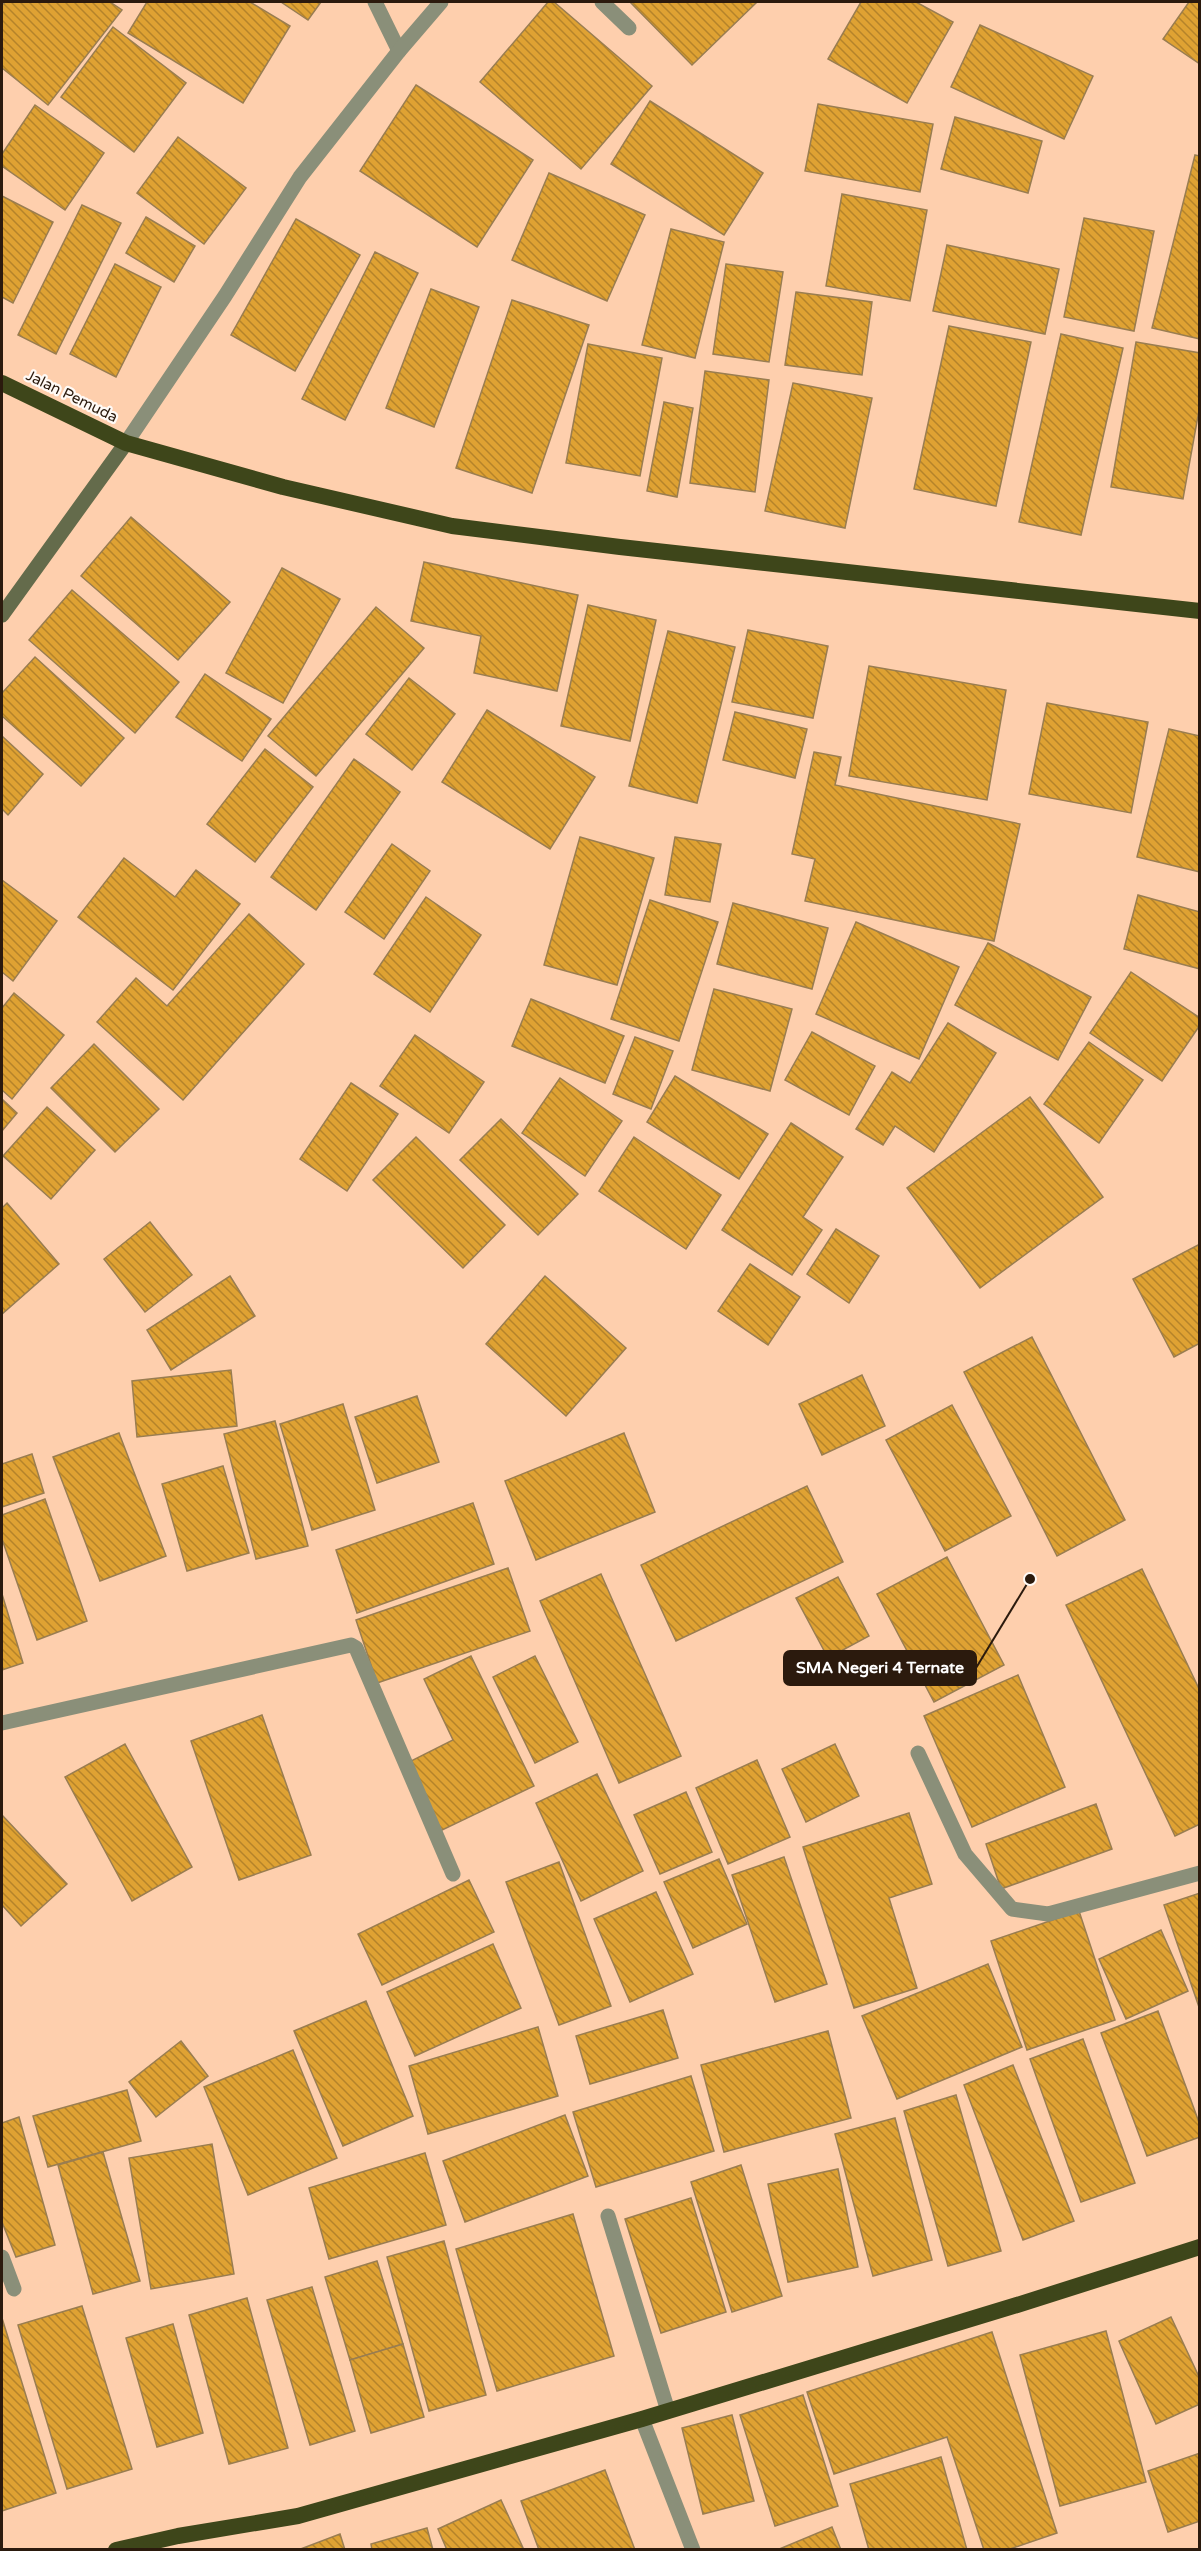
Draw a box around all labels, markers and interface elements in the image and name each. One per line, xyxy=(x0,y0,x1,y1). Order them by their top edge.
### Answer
street label: Jalan Pemuda xyxy=(23,366,121,426)
callout: SMA Negeri 4 Ternate xyxy=(784,1651,976,1685)
text: SMA Negeri 4 Ternate xyxy=(796,1658,964,1678)

